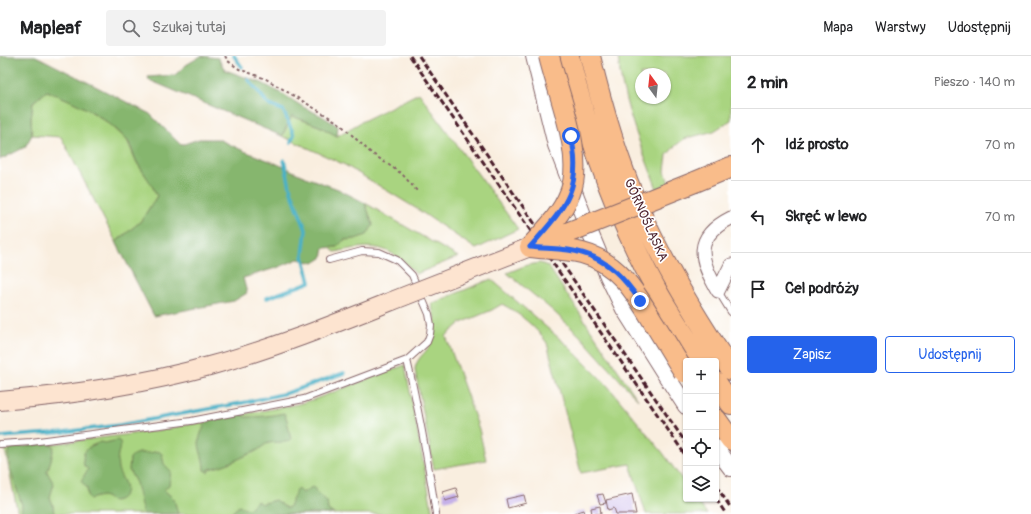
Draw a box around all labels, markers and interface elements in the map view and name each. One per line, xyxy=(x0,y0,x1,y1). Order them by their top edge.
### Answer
search box xyxy=(106,10,386,46)
text: Mapleaf xyxy=(20,16,82,40)
icon: search xyxy=(120,17,142,39)
text: Szukaj tutaj xyxy=(152,18,226,37)
text: Mapa xyxy=(823,19,853,36)
text: Warstwy xyxy=(875,19,926,36)
text: Udostępnij xyxy=(948,19,1011,36)
north arrow xyxy=(635,68,671,104)
text: 2 min xyxy=(747,72,788,93)
text: Pieszo · 140 m xyxy=(934,74,1015,90)
route start xyxy=(562,127,580,145)
icon: ahead xyxy=(747,134,769,156)
text: Idź prosto xyxy=(785,135,849,154)
text: 70 m xyxy=(985,137,1015,153)
street label: GÓRNOŚLĄSKA xyxy=(621,176,672,264)
icon: left xyxy=(747,206,769,228)
text: Skręć w lewo xyxy=(785,207,867,226)
text: 70 m xyxy=(985,209,1015,225)
icon: arrive xyxy=(747,278,769,300)
text: Cel podróży xyxy=(785,279,859,298)
route end xyxy=(631,292,649,310)
button: Zapisz xyxy=(747,336,877,373)
button: Udostępnij xyxy=(885,336,1015,373)
map controls xyxy=(683,358,719,502)
button: + xyxy=(683,358,719,394)
button: − xyxy=(683,394,719,430)
button: locate xyxy=(683,430,719,466)
button: layers xyxy=(683,466,719,502)

